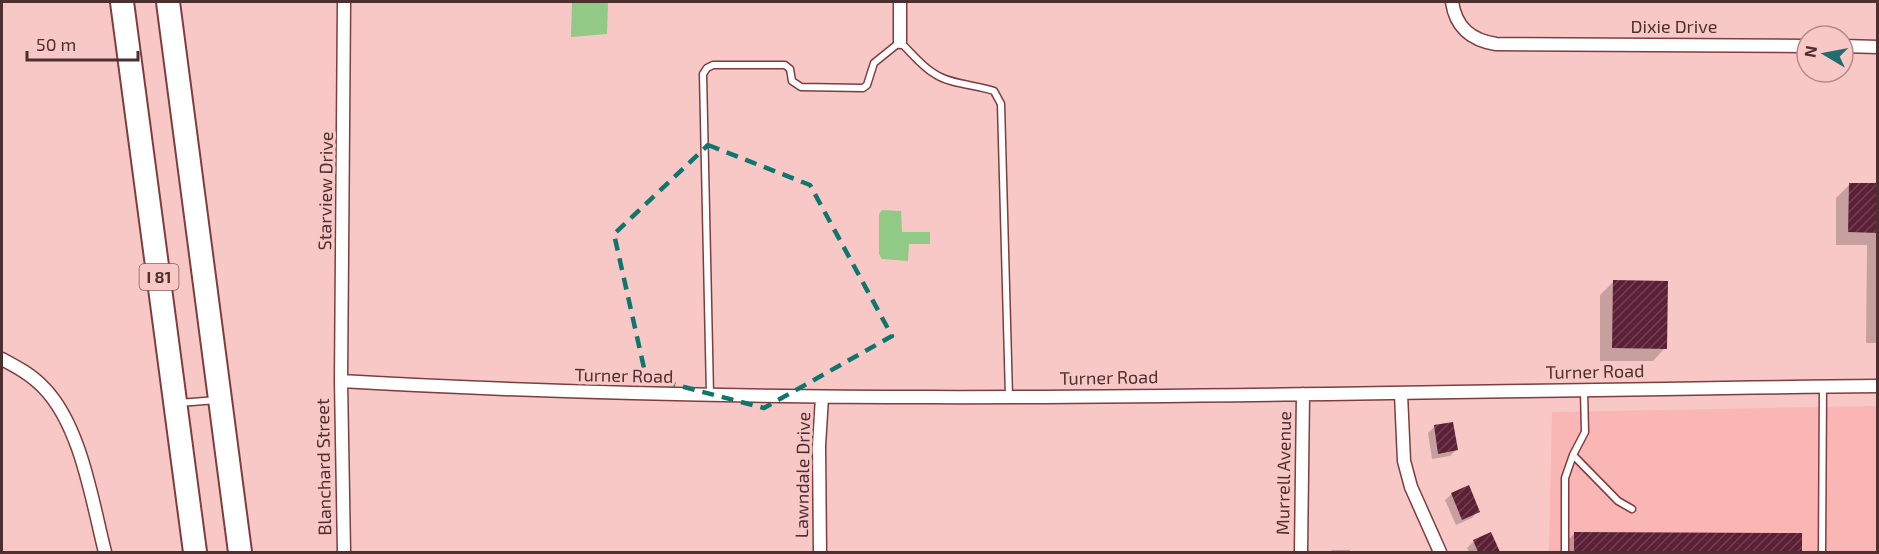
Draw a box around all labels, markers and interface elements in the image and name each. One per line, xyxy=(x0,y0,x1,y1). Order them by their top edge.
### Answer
street label: Dixie Drive xyxy=(1631,15,1717,37)
scale bar xyxy=(27,24,138,62)
north arrow xyxy=(1795,24,1855,84)
text: 50 m xyxy=(36,33,76,55)
text: N xyxy=(1799,44,1820,59)
street label: Starview Drive xyxy=(313,131,337,251)
road number: I 81 xyxy=(140,264,178,290)
street label: Turner Road xyxy=(1545,359,1645,383)
street label: Turner Road xyxy=(574,363,674,387)
street label: Turner Road xyxy=(1059,365,1159,389)
street label: Blanchard Street xyxy=(311,398,335,536)
street label: Murrell Avenue xyxy=(1271,411,1295,535)
street label: Lawndale Drive xyxy=(790,412,814,538)

